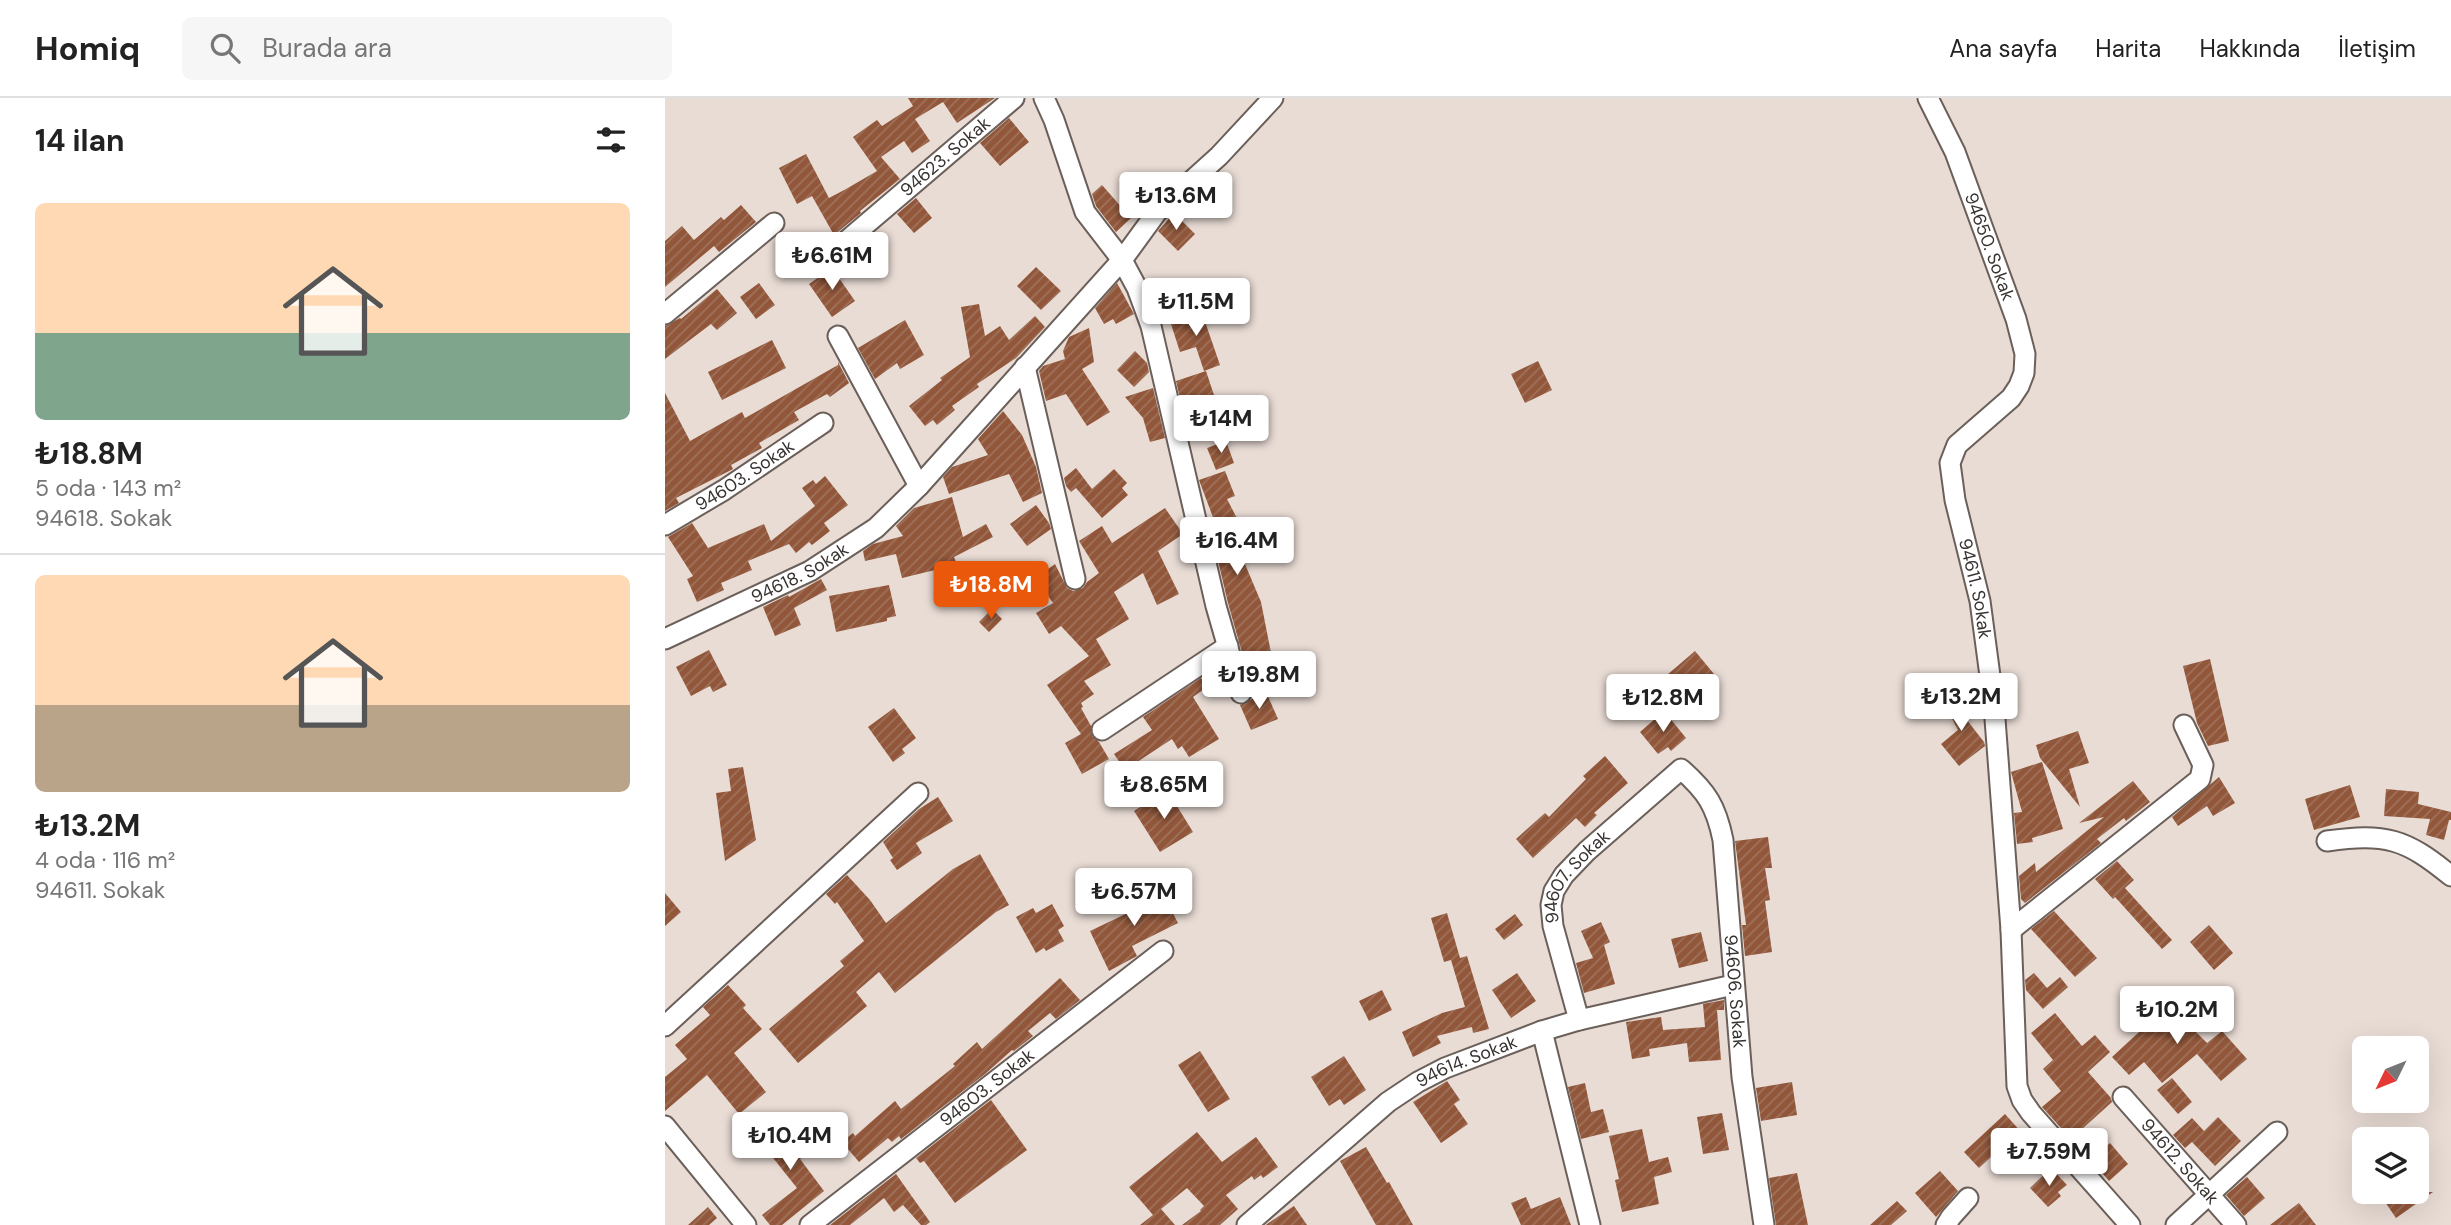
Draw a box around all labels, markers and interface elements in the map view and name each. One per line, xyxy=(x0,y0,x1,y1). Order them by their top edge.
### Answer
search box xyxy=(182,17,672,80)
text: Homiq xyxy=(35,27,140,70)
icon: search xyxy=(206,29,244,67)
text: Burada ara xyxy=(262,31,392,65)
text: Ana sayfa xyxy=(1949,33,2057,64)
text: Harita xyxy=(2095,33,2161,64)
text: Hakkında xyxy=(2199,33,2300,64)
text: İletişim xyxy=(2338,33,2416,64)
street label: 94623. Sokak xyxy=(895,111,995,202)
text: 14 ilan xyxy=(35,121,125,160)
icon: filters xyxy=(592,121,630,159)
pin: ₺13.6M xyxy=(1119,172,1233,232)
text: ₺13.6M xyxy=(1135,180,1217,210)
street label: 94650. Sokak xyxy=(1959,189,2020,304)
pin: ₺6.61M xyxy=(775,232,889,292)
text: ₺6.61M xyxy=(791,240,873,270)
icon: home xyxy=(270,248,396,374)
pin: ₺11.5M xyxy=(1139,278,1253,338)
text: ₺11.5M xyxy=(1158,286,1234,316)
pin: ₺14M xyxy=(1180,396,1262,455)
text: ₺14M xyxy=(1190,403,1252,433)
text: ₺18.8M xyxy=(35,434,143,473)
street label: 94603. Sokak xyxy=(691,434,799,516)
text: 5 oda · 143 m² xyxy=(35,473,181,503)
text: 94618. Sokak xyxy=(35,503,172,533)
pin: ₺16.4M xyxy=(1180,518,1294,577)
text: ₺16.4M xyxy=(1196,525,1278,555)
street label: 94611. Sokak xyxy=(1953,536,1997,640)
street label: 94618. Sokak xyxy=(747,537,853,609)
pin: ₺18.8M xyxy=(934,561,1048,621)
text: ₺18.8M xyxy=(950,569,1032,599)
icon: home xyxy=(270,620,396,746)
pin: ₺19.8M xyxy=(1202,652,1316,711)
text: ₺19.8M xyxy=(1218,659,1300,689)
pin: ₺12.8M xyxy=(1606,674,1720,734)
pin: ₺13.2M xyxy=(1904,674,2018,733)
text: ₺13.2M xyxy=(1921,681,2001,711)
text: ₺12.8M xyxy=(1622,682,1704,712)
pin: ₺8.65M xyxy=(1107,762,1221,821)
text: ₺8.65M xyxy=(1120,769,1208,799)
text: ₺13.2M xyxy=(35,806,140,845)
street label: 94607. Sokak xyxy=(1539,824,1615,924)
text: 4 oda · 116 m² xyxy=(35,845,175,875)
pin: ₺6.57M xyxy=(1077,868,1191,928)
text: 94611. Sokak xyxy=(35,875,165,905)
text: ₺6.57M xyxy=(1091,876,1177,906)
street label: 94606. Sokak xyxy=(1719,934,1752,1049)
pin: ₺10.2M xyxy=(2120,986,2234,1046)
text: ₺10.2M xyxy=(2136,994,2218,1024)
street label: 94614. Sokak xyxy=(1412,1030,1520,1093)
north arrow xyxy=(2352,1036,2429,1113)
map controls xyxy=(2352,1036,2429,1204)
street label: 94603. Sokak xyxy=(935,1043,1039,1132)
pin: ₺10.4M xyxy=(733,1112,847,1172)
street label: 94612. Sokak xyxy=(2136,1113,2224,1210)
text: ₺10.4M xyxy=(748,1120,832,1150)
button: layers xyxy=(2352,1127,2429,1204)
pin: ₺7.59M xyxy=(1992,1128,2106,1188)
text: ₺7.59M xyxy=(2007,1136,2091,1166)

